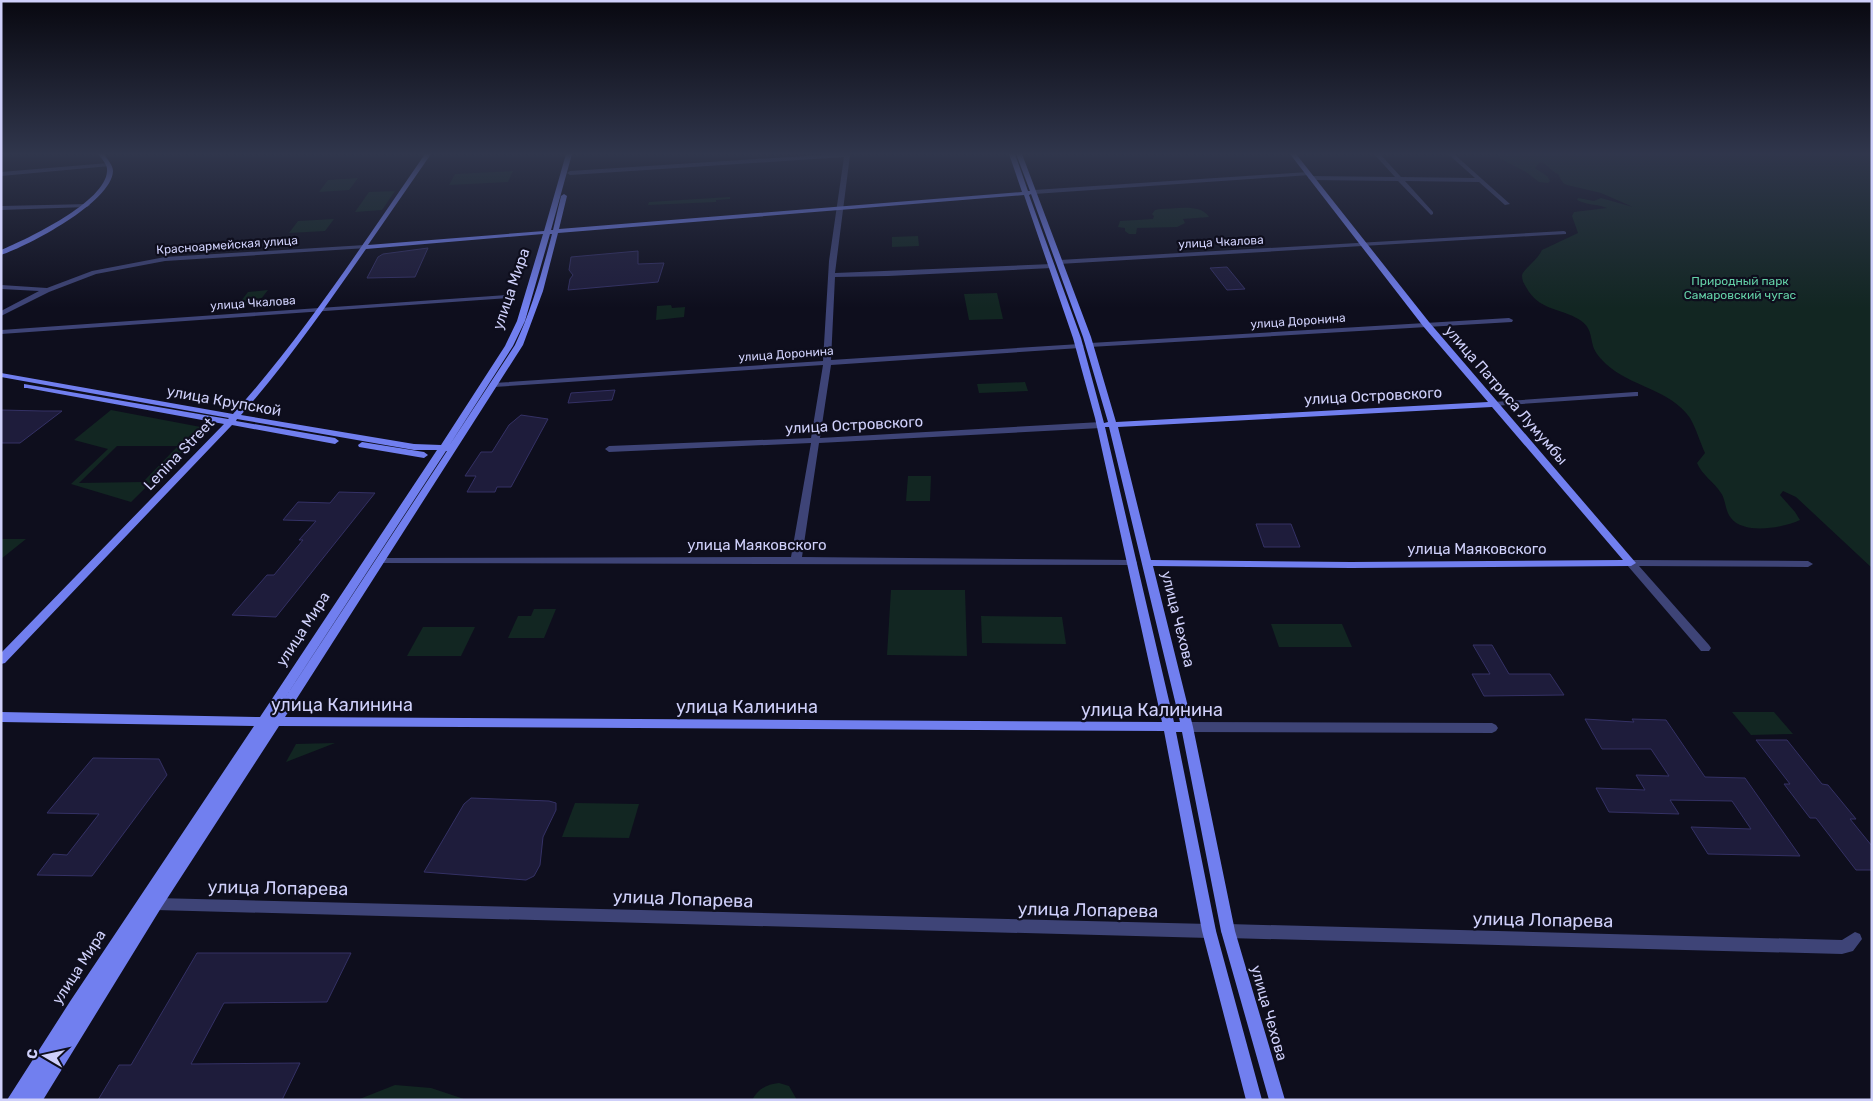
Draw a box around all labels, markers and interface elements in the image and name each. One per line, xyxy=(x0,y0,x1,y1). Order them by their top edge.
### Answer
street label: Красноармейская улица xyxy=(156,233,298,257)
street label: улица Чкалова xyxy=(1178,233,1264,251)
street label: улица Мира xyxy=(489,246,533,332)
park label: Природный парк Самаровский чугас xyxy=(1684,274,1797,302)
street label: улица Чкалова xyxy=(210,293,296,313)
street label: улица Доронина xyxy=(1250,311,1346,331)
street label: улица Патриса Лумумбы xyxy=(1441,322,1571,468)
street label: улица Доронина xyxy=(738,344,834,364)
street label: улица Крупской xyxy=(165,382,283,420)
street label: улица Островского xyxy=(1303,383,1443,409)
street label: улица Островского xyxy=(784,412,924,438)
street label: Lenina Street xyxy=(140,414,218,494)
street label: улица Маяковского xyxy=(687,536,827,554)
street label: улица Маяковского xyxy=(1407,540,1547,558)
street label: улица Чехова xyxy=(1157,569,1199,669)
street label: улица Мира xyxy=(272,588,334,670)
street label: улица Калинина xyxy=(271,694,413,716)
street label: улица Калинина xyxy=(676,696,818,718)
street label: улица Калинина xyxy=(1081,699,1223,721)
street label: улица Лопарева xyxy=(207,876,349,900)
street label: улица Лопарева xyxy=(612,886,754,912)
street label: улица Лопарева xyxy=(1017,898,1159,922)
street label: улица Лопарева xyxy=(1472,908,1614,932)
street label: улица Мира xyxy=(48,926,110,1008)
street label: улица Чехова xyxy=(1247,963,1291,1063)
north arrow xyxy=(20,1031,70,1081)
text: С xyxy=(23,1048,42,1060)

